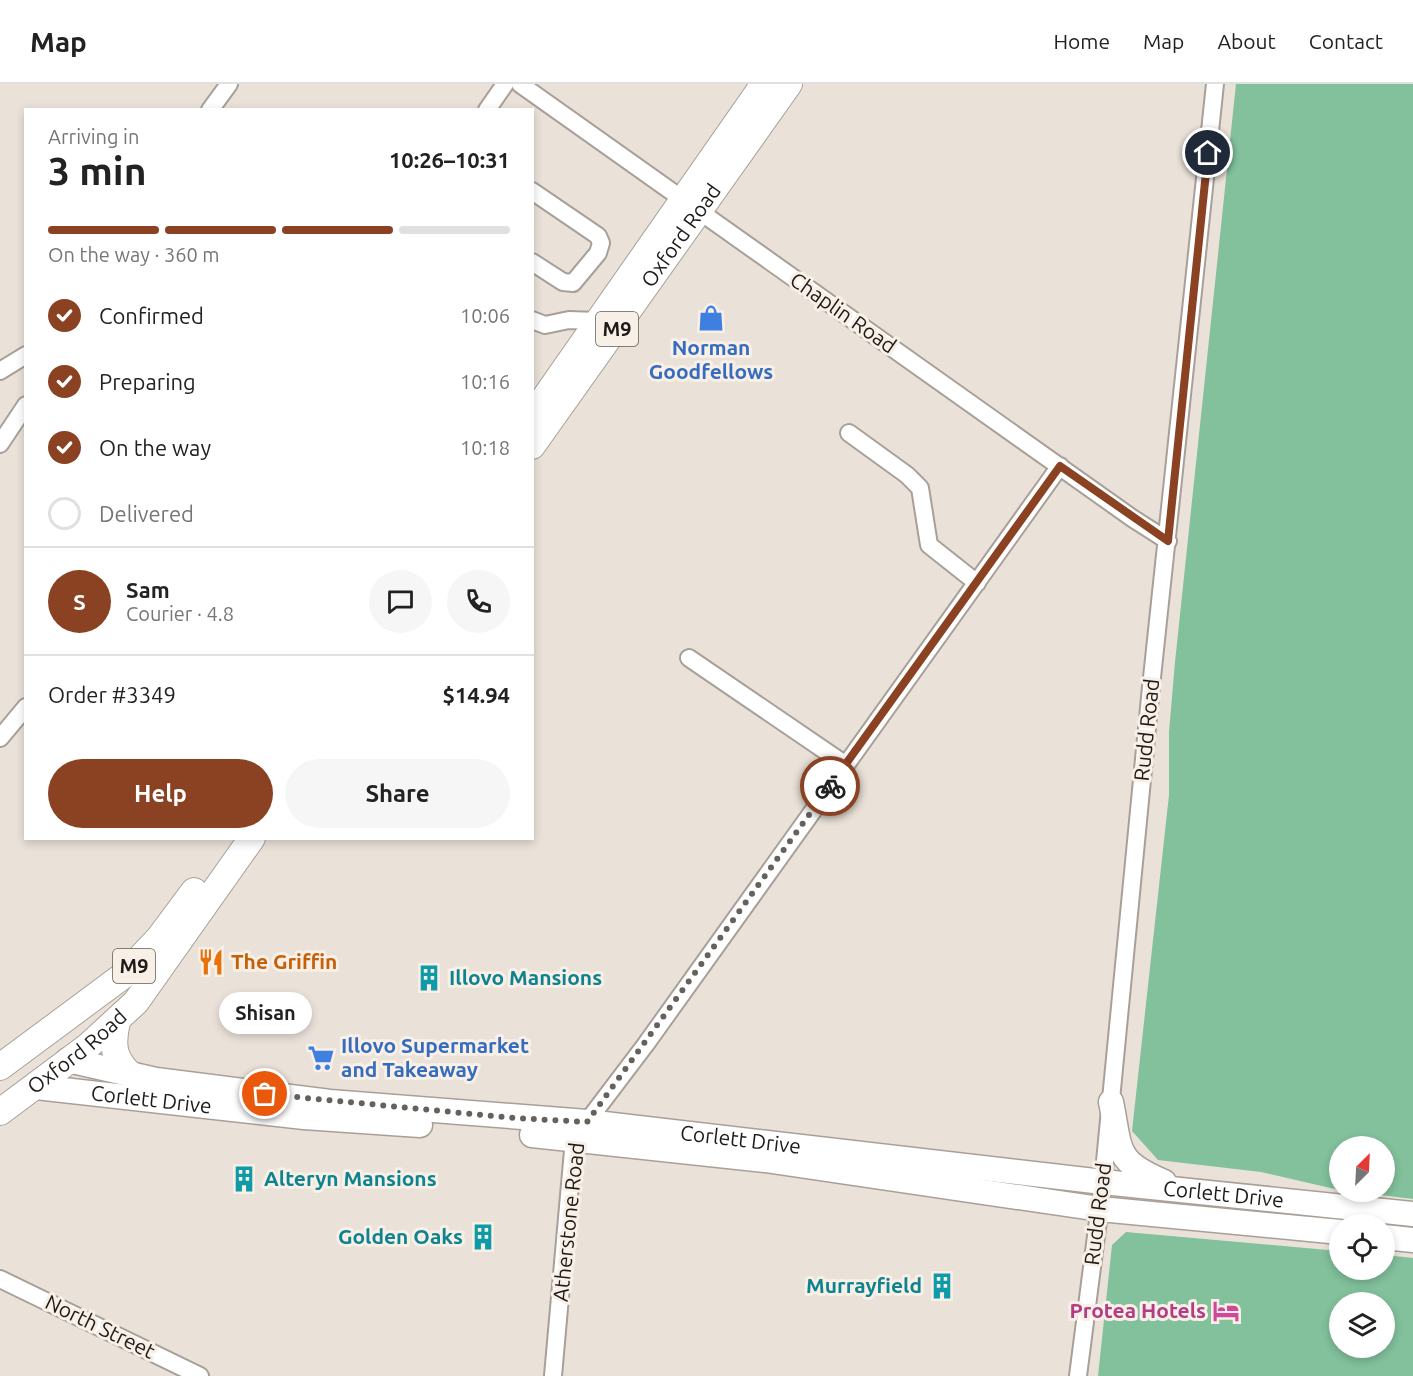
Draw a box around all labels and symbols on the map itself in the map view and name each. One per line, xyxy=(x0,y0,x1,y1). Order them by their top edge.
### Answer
pin xyxy=(1182,127,1233,178)
street label: Oxford Road xyxy=(636,179,725,291)
street label: Chaplin Road xyxy=(786,267,901,358)
shop icon: Norman Goodfellows xyxy=(696,303,726,333)
road number: M9 xyxy=(596,312,638,346)
place label: Norman Goodfellows xyxy=(649,335,773,383)
street label: Rudd Road xyxy=(1129,677,1163,782)
courier xyxy=(800,756,860,816)
restaurant icon: The Griffin xyxy=(196,947,226,977)
road number: M9 xyxy=(113,949,155,983)
place label: The Griffin xyxy=(231,949,337,973)
building icon: Illovo Mansions xyxy=(414,963,444,993)
place label: Illovo Mansions xyxy=(449,965,602,989)
callout: Shisan xyxy=(218,992,312,1034)
street label: Oxford Road xyxy=(22,1004,131,1098)
place label: Illovo Supermarket and Takeaway xyxy=(341,1033,529,1081)
supermarket icon: Illovo Supermarket and Takeaway xyxy=(306,1043,336,1073)
pin xyxy=(239,1068,290,1119)
street label: Corlett Drive xyxy=(90,1080,213,1118)
street label: Corlett Drive xyxy=(679,1120,802,1158)
north arrow xyxy=(1329,1136,1395,1202)
street label: Atherstone Road xyxy=(548,1141,588,1303)
street label: Rudd Road xyxy=(1079,1161,1115,1266)
building icon: Alteryn Mansions xyxy=(229,1164,259,1194)
place label: Alteryn Mansions xyxy=(264,1166,437,1190)
street label: Corlett Drive xyxy=(1162,1175,1285,1212)
building icon: Golden Oaks xyxy=(468,1222,498,1252)
place label: Golden Oaks xyxy=(338,1224,463,1248)
building icon: Murrayfield xyxy=(927,1271,957,1301)
place label: Murrayfield xyxy=(806,1273,922,1297)
street label: North Street xyxy=(42,1289,159,1363)
hotel icon: Protea Hotels xyxy=(1211,1296,1241,1326)
place label: Protea Hotels xyxy=(1069,1298,1206,1322)

